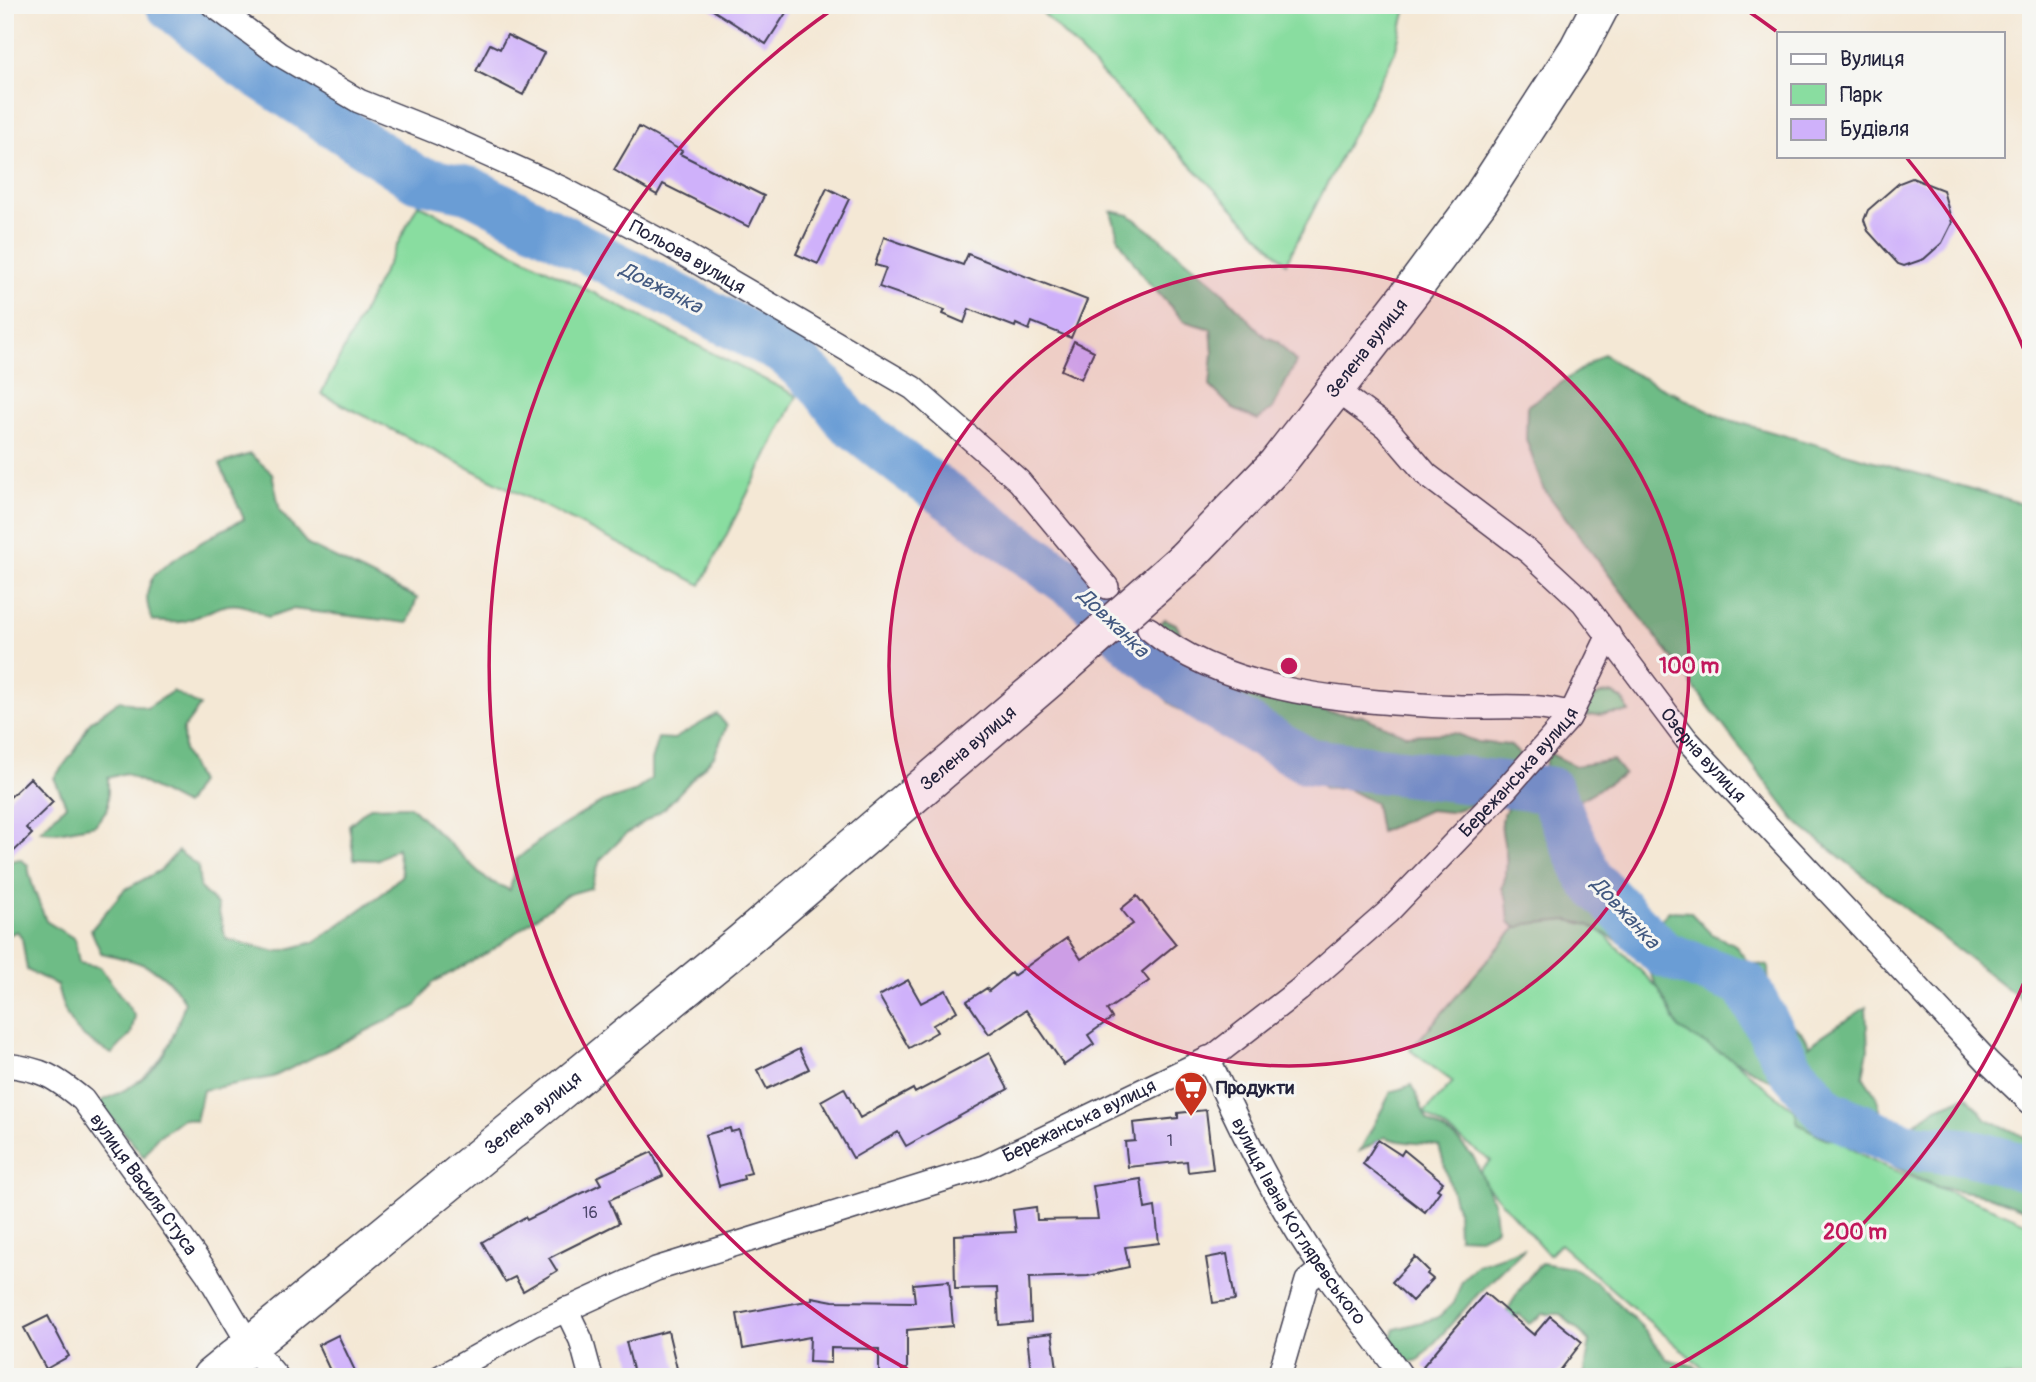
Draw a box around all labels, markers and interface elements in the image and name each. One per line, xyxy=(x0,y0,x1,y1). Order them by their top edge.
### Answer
legend xyxy=(1777,32,2004,158)
text: Вулиця xyxy=(1840,46,1904,73)
text: Парк xyxy=(1840,82,1883,109)
text: Будівля xyxy=(1840,116,1909,143)
street label: Польова вулиця xyxy=(625,215,750,299)
water label: Довжанка xyxy=(615,255,708,321)
street label: Зелена вулиця xyxy=(1321,294,1413,403)
water label: Довжанка xyxy=(1071,582,1155,664)
text: 100 m xyxy=(1659,653,1719,680)
centre of rings xyxy=(1277,654,1301,678)
street label: Зелена вулиця xyxy=(915,700,1021,796)
street label: Озерна вулиця xyxy=(1655,703,1751,808)
street label: Бережанська вулиця xyxy=(1454,704,1584,843)
water label: Довжанка xyxy=(1584,871,1666,955)
street label: Зелена вулиця xyxy=(479,1066,587,1160)
supermarket icon: Продукти xyxy=(1172,1069,1210,1118)
street label: Бережанська вулиця xyxy=(999,1074,1160,1168)
place label: Продукти xyxy=(1216,1076,1294,1100)
street label: вулиця Василя Стуса xyxy=(84,1108,203,1260)
street label: вулиця Івана Котляревського xyxy=(1226,1114,1371,1330)
house number: 1 xyxy=(1167,1131,1173,1151)
house number: 16 xyxy=(582,1203,598,1223)
text: 200 m xyxy=(1823,1219,1887,1246)

